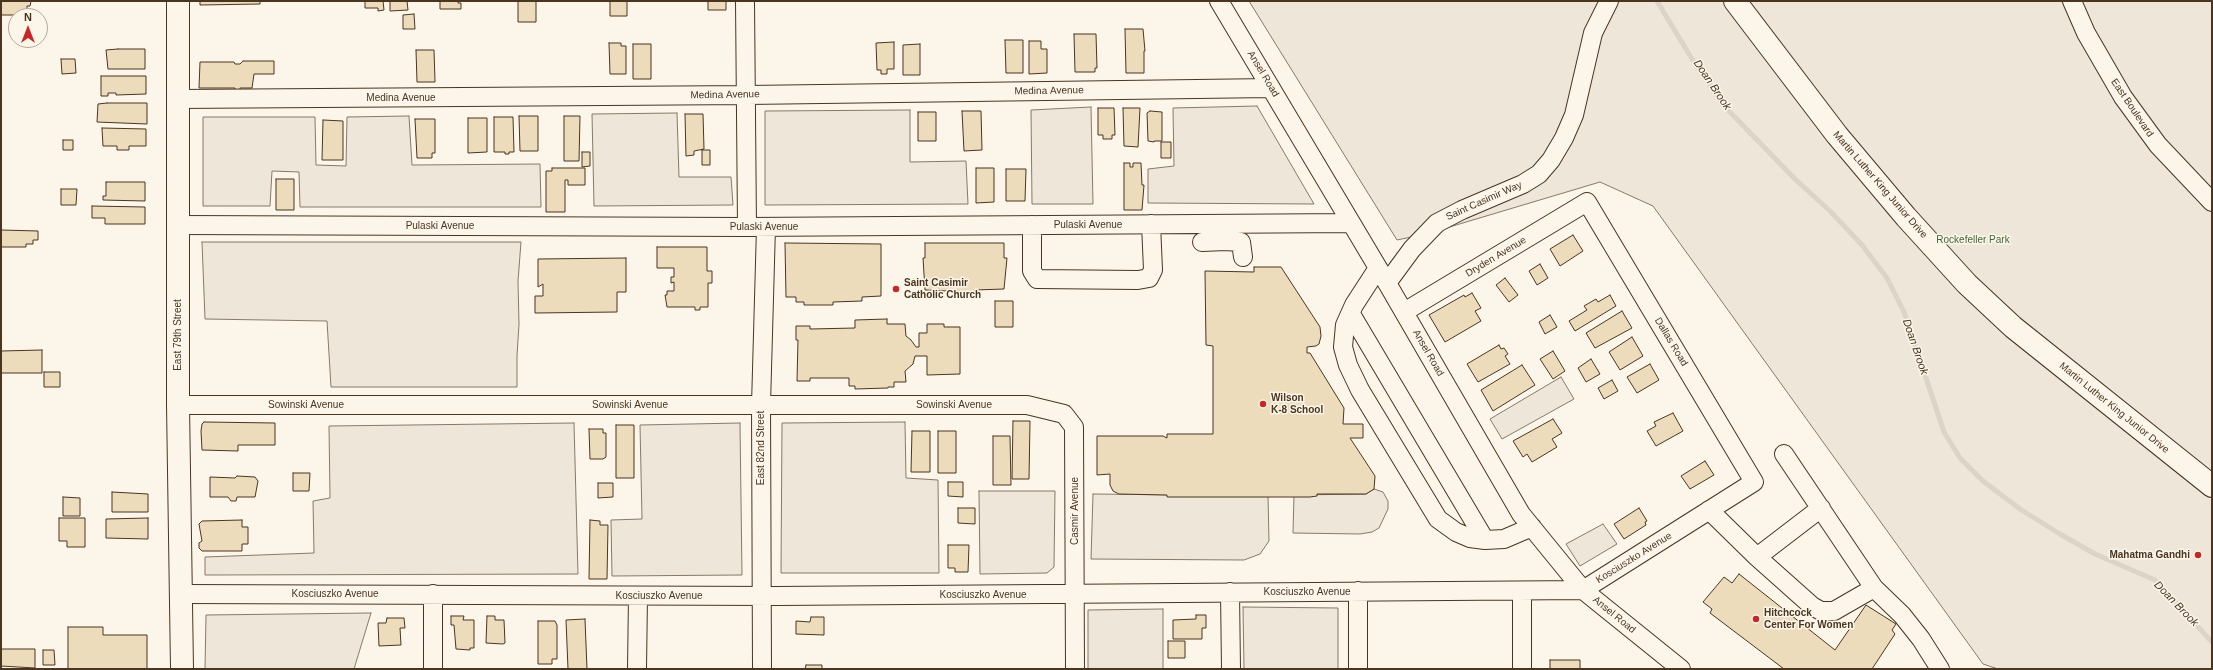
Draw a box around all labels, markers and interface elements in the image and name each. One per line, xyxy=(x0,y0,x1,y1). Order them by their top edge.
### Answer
north arrow xyxy=(8,8,48,48)
text: N xyxy=(24,11,32,23)
street label: Ansel Road xyxy=(1245,49,1281,99)
water label: Doan Brook xyxy=(1690,57,1734,113)
street label: East Boulevard xyxy=(2108,77,2156,139)
street label: Medina Avenue xyxy=(1014,84,1084,98)
street label: Medina Avenue xyxy=(690,88,760,102)
street label: Medina Avenue xyxy=(366,92,436,104)
street label: Martin Luther King Junior Drive xyxy=(1830,129,1930,241)
street label: Saint Casimir Way xyxy=(1444,179,1524,223)
street label: Pulaski Avenue xyxy=(1054,219,1122,231)
street label: Pulaski Avenue xyxy=(406,220,474,232)
street label: Pulaski Avenue xyxy=(730,221,798,233)
street label: Dryden Avenue xyxy=(1463,234,1529,280)
park label: Rockefeller Park xyxy=(1936,234,2010,246)
place label: Saint Casimir Catholic Church xyxy=(904,277,981,300)
marker: Saint Casimir Catholic Church xyxy=(891,284,901,294)
street label: East 79th Street xyxy=(172,299,184,371)
street label: Dallas Road xyxy=(1652,316,1690,368)
water label: Doan Brook xyxy=(1899,317,1931,377)
street label: Ansel Road xyxy=(1410,328,1446,378)
street label: Martin Luther King Junior Drive xyxy=(2057,360,2171,456)
place label: Wilson K-8 School xyxy=(1271,392,1323,416)
street label: Sowinski Avenue xyxy=(268,399,344,411)
street label: Sowinski Avenue xyxy=(592,399,668,411)
street label: Sowinski Avenue xyxy=(916,399,992,411)
marker: Wilson K-8 School xyxy=(1258,399,1268,409)
street label: East 82nd Street xyxy=(755,411,767,485)
street label: Casmir Avenue xyxy=(1069,477,1081,545)
street label: Kosciuszko Avenue xyxy=(1594,530,1674,586)
place label: Mahatma Gandhi xyxy=(2109,549,2190,561)
marker: Mahatma Gandhi xyxy=(2193,550,2203,560)
water label: Doan Brook xyxy=(2151,579,2201,629)
street label: Kosciuszko Avenue xyxy=(1263,586,1351,598)
street label: Kosciuszko Avenue xyxy=(291,588,379,600)
street label: Kosciuszko Avenue xyxy=(939,589,1027,601)
street label: Kosciuszko Avenue xyxy=(615,590,703,602)
street label: Ansel Road xyxy=(1590,594,1638,636)
place label: Hitchcock Center For Women xyxy=(1764,607,1853,630)
marker: Hitchcock Center For Women xyxy=(1751,614,1761,624)

